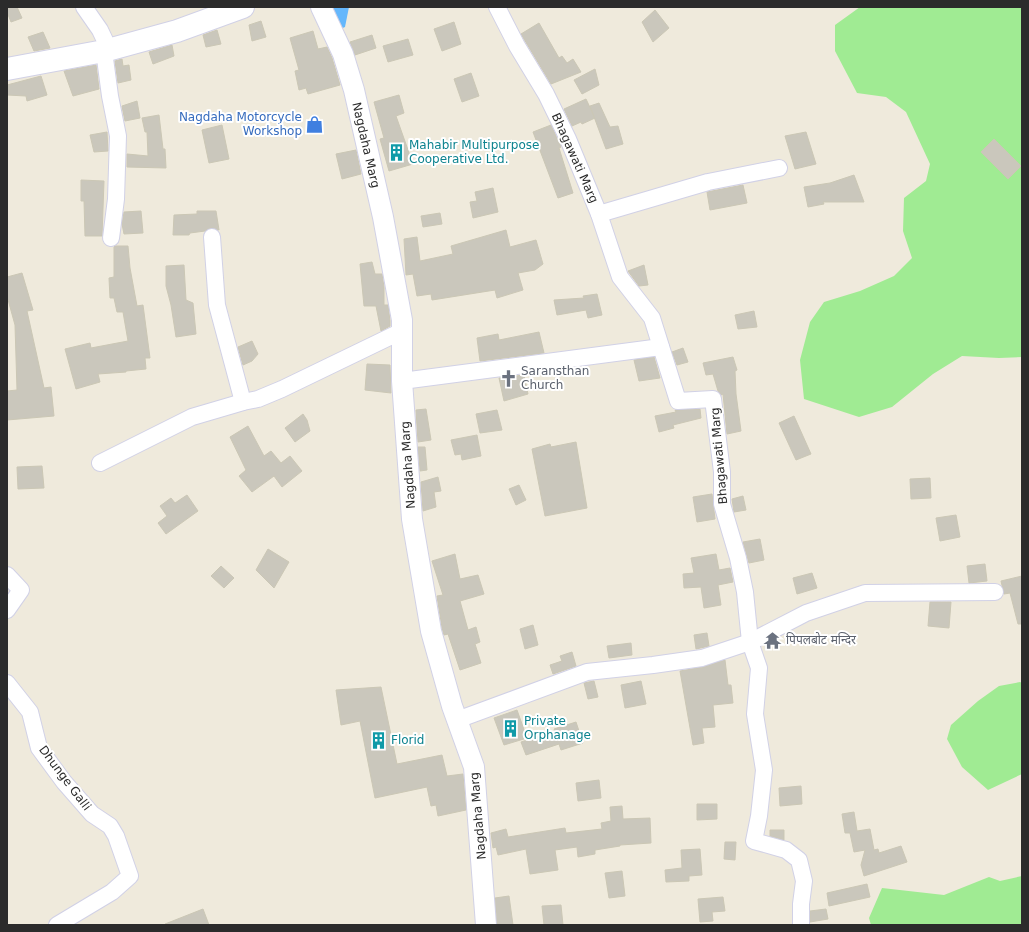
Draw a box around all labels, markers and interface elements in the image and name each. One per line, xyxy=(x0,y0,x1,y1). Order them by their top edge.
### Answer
street label: Nagdaha Marg xyxy=(349,101,383,189)
place label: Nagdaha Motorcycle Workshop xyxy=(179,110,302,138)
street label: Bhagawati Marg xyxy=(549,111,601,205)
shop icon: Nagdaha Motorcycle Workshop xyxy=(305,114,325,134)
place label: Mahabir Multipurpose Cooperative Ltd. xyxy=(409,138,539,166)
building icon: Mahabir Multipurpose Cooperative Ltd. xyxy=(386,142,406,162)
place label: Saransthan Church xyxy=(521,364,589,392)
church icon: Saransthan Church xyxy=(498,368,518,388)
street label: Bhagawati Marg xyxy=(708,407,730,505)
street label: Nagdaha Marg xyxy=(398,421,418,509)
temple icon: पिपलबोट मन्दिर xyxy=(763,630,783,650)
place label: पिपलबोट मन्दिर xyxy=(786,632,857,647)
place label: Private Orphanage xyxy=(524,714,591,742)
building icon: Private Orphanage xyxy=(501,718,521,738)
building icon: Florid xyxy=(368,730,388,750)
place label: Florid xyxy=(391,733,424,747)
street label: Dhunge Galli xyxy=(36,743,94,813)
street label: Nagdaha Marg xyxy=(467,772,489,860)

